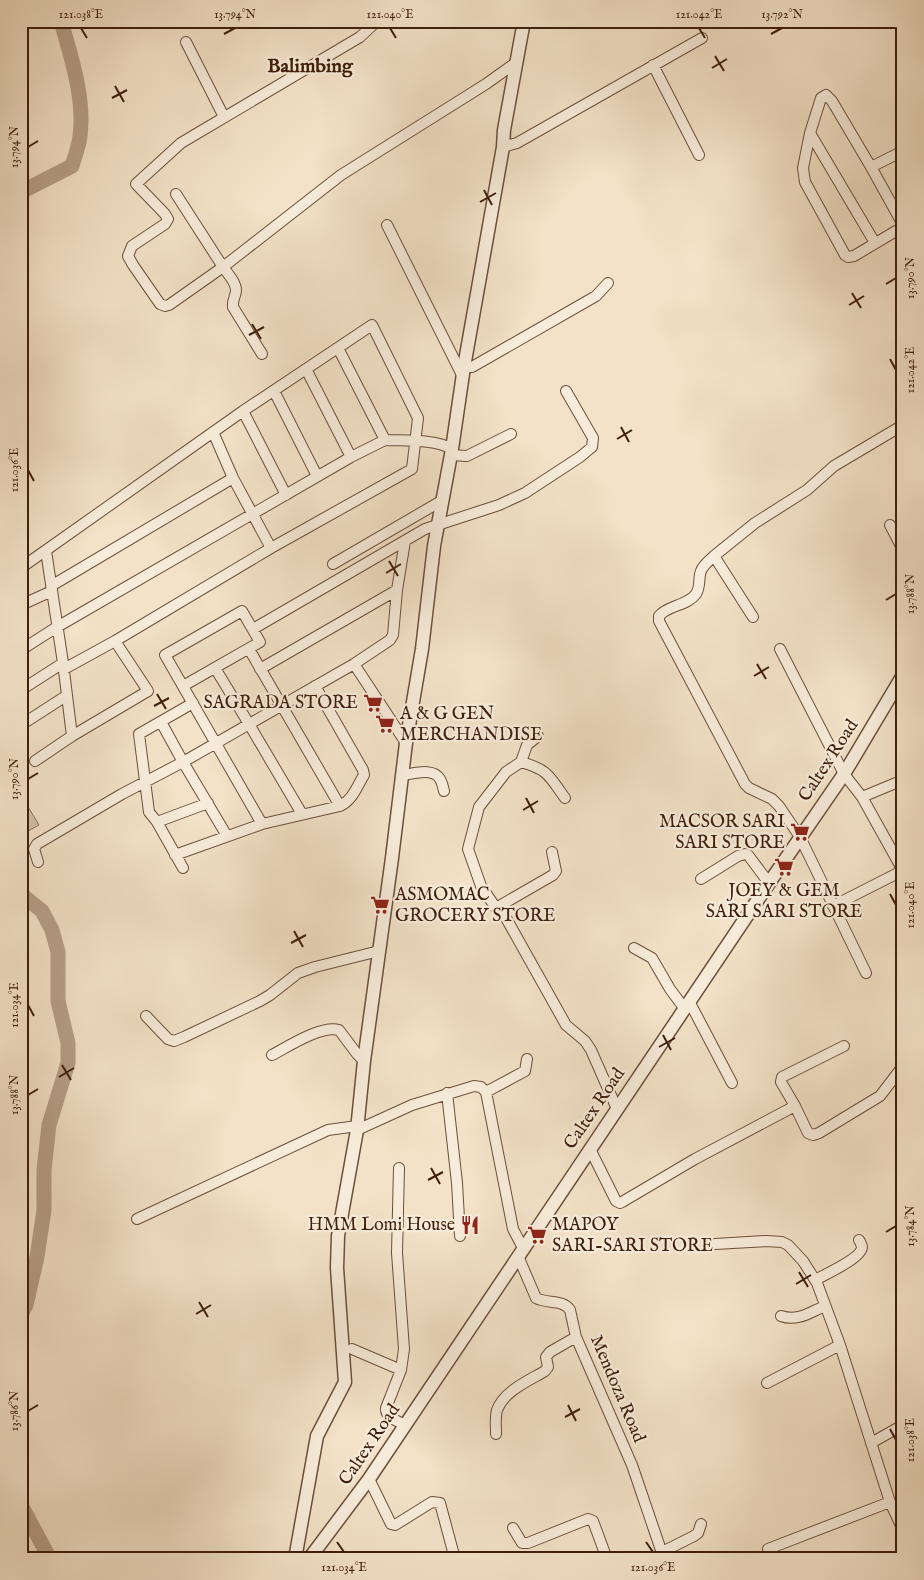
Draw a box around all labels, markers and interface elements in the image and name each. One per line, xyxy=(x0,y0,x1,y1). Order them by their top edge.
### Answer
text: 121.038°E xyxy=(59,7,103,22)
text: 13.794°N xyxy=(214,7,256,22)
text: 121.040°E xyxy=(367,7,413,22)
text: 121.042°E xyxy=(676,7,722,22)
text: 13.792°N xyxy=(761,7,803,22)
district label: Balimbing xyxy=(267,54,354,79)
text: 13.794°N xyxy=(7,126,22,168)
text: 13.790°N xyxy=(903,256,918,299)
text: 121.042°E xyxy=(903,347,918,393)
text: 121.036°E xyxy=(7,448,22,492)
text: 13.788°N xyxy=(903,573,918,614)
place label: SAGRADA STORE xyxy=(204,692,358,715)
supermarket icon: SAGRADA STORE xyxy=(362,692,384,714)
place label: A & G GEN MERCHANDISE xyxy=(399,703,542,747)
supermarket icon: A & G GEN MERCHANDISE xyxy=(374,713,396,735)
street label: Caltex Road xyxy=(794,715,864,806)
text: 13.790°N xyxy=(7,757,22,800)
place label: MACSOR SARI SARI STORE xyxy=(659,811,785,855)
supermarket icon: MACSOR SARI SARI STORE xyxy=(789,821,811,843)
supermarket icon: JOEY & GEM SARI SARI STORE xyxy=(773,856,795,878)
place label: JOEY & GEM SARI SARI STORE xyxy=(706,880,862,924)
text: 121.040°E xyxy=(903,882,918,928)
place label: ASMOMAC GROCERY STORE xyxy=(394,884,555,928)
supermarket icon: ASMOMAC GROCERY STORE xyxy=(369,894,391,916)
text: 121.034°E xyxy=(7,982,22,1028)
street label: Caltex Road xyxy=(559,1064,631,1154)
text: 13.788°N xyxy=(7,1074,22,1115)
text: 13.784°N xyxy=(903,1205,918,1247)
place label: HMM Lomi House xyxy=(308,1214,455,1237)
restaurant icon: HMM Lomi House xyxy=(459,1214,481,1236)
place label: MAPOY SARI-SARI STORE xyxy=(552,1214,713,1258)
supermarket icon: MAPOY SARI-SARI STORE xyxy=(526,1224,548,1246)
street label: Mendoza Road xyxy=(584,1332,650,1447)
text: 13.786°N xyxy=(7,1390,22,1431)
street label: Caltex Road xyxy=(334,1400,406,1490)
text: 121.038°E xyxy=(903,1418,918,1462)
text: 121.034°E xyxy=(321,1560,367,1575)
text: 121.036°E xyxy=(631,1560,675,1575)

